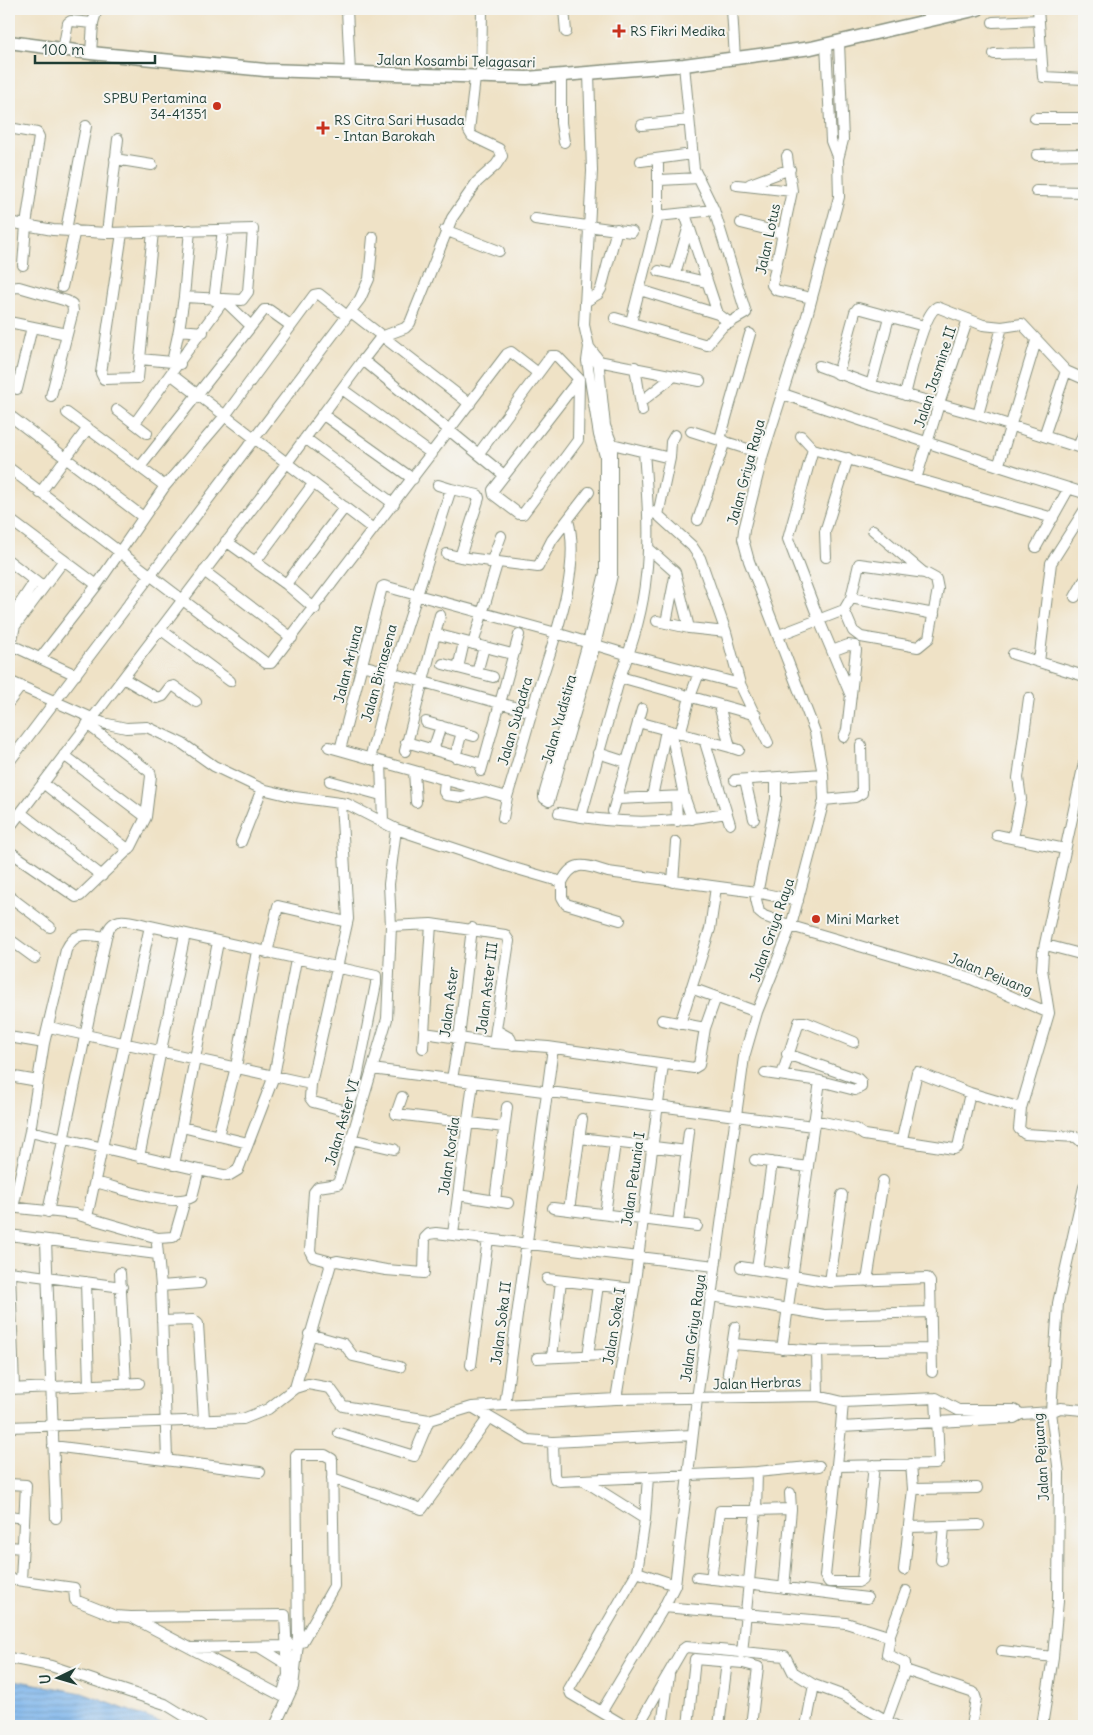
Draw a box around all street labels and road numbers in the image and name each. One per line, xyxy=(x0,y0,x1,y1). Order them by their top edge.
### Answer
street label: Jalan Kosambi Telagasari xyxy=(376,51,536,71)
street label: Jalan Lotus xyxy=(752,202,784,276)
street label: Jalan Jasmine II xyxy=(910,324,960,430)
street label: Jalan Griya Raya xyxy=(723,417,769,527)
street label: Jalan Bimasena xyxy=(357,622,401,724)
street label: Jalan Arjuna xyxy=(330,623,366,705)
street label: Jalan Yudistira xyxy=(538,672,580,766)
street label: Jalan Subadra xyxy=(494,675,536,767)
street label: Jalan Griya Raya xyxy=(746,876,798,984)
street label: Jalan Aster III xyxy=(472,941,502,1035)
street label: Jalan Pejuang xyxy=(947,949,1035,999)
street label: Jalan Aster xyxy=(436,965,462,1038)
street label: Jalan Aster VI xyxy=(321,1077,363,1167)
street label: Jalan Kordia xyxy=(435,1116,463,1196)
street label: Jalan Petunia I xyxy=(618,1131,648,1227)
street label: Jalan Griya Raya xyxy=(677,1273,709,1383)
street label: Jalan Soka II xyxy=(487,1280,515,1366)
street label: Jalan Soka I xyxy=(599,1286,629,1366)
street label: Jalan Herbras xyxy=(712,1372,802,1394)
street label: Jalan Pejuang xyxy=(1029,1412,1053,1502)

